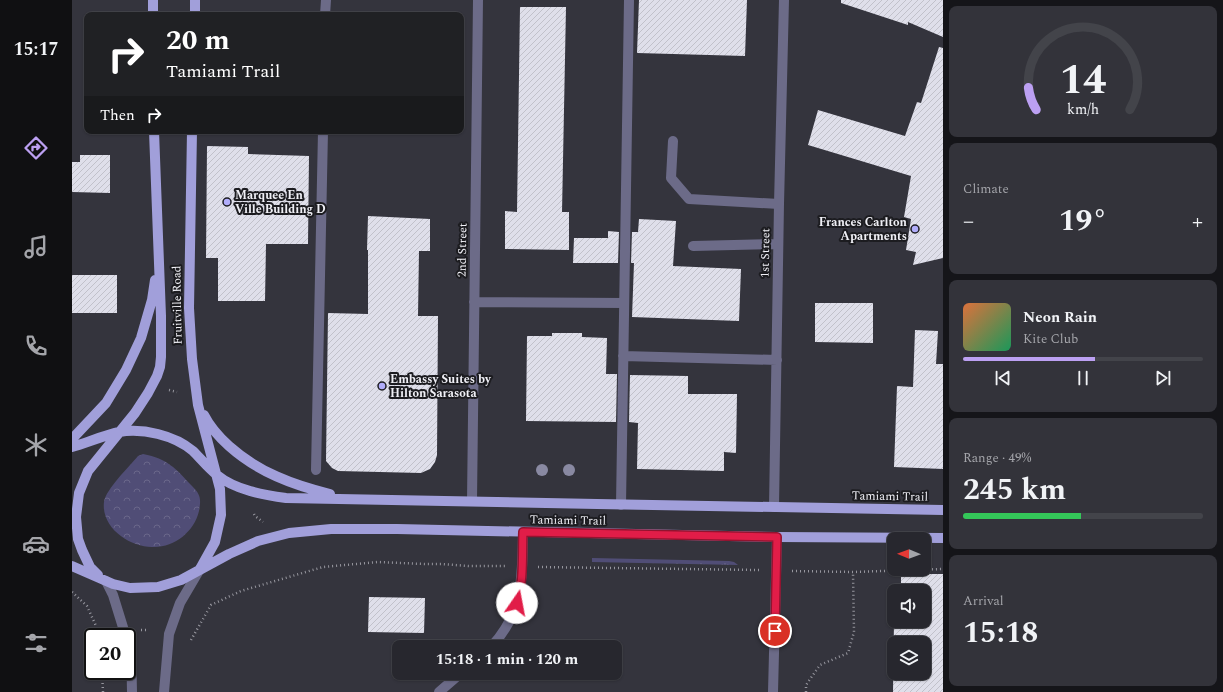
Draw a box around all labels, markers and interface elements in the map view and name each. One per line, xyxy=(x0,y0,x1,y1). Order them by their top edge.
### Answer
text: 20 m xyxy=(166,19,230,62)
icon: right xyxy=(100,28,152,80)
text: 15:17 xyxy=(13,36,59,63)
text: 14 xyxy=(1060,48,1106,111)
text: Tamiami Trail xyxy=(166,58,280,85)
text: km/h xyxy=(1067,98,1099,120)
text: Then xyxy=(100,104,135,127)
icon: right xyxy=(143,104,165,126)
icon: directions xyxy=(22,134,50,162)
text: Climate xyxy=(963,179,1009,199)
place label: Marquee En Ville Building D xyxy=(235,186,326,219)
marker: Marquee En Ville Building D xyxy=(222,197,232,207)
text: 19° xyxy=(1059,198,1107,244)
text: − xyxy=(963,205,974,238)
text: + xyxy=(1192,205,1203,238)
place label: Frances Carlton Apartments xyxy=(819,213,908,246)
street label: 2nd Street xyxy=(453,223,472,277)
marker: Frances Carlton Apartments xyxy=(910,224,920,234)
street label: 1st Street xyxy=(756,228,775,278)
icon: music xyxy=(22,233,50,261)
street label: Fruitville Road xyxy=(167,265,188,345)
text: Neon Rain xyxy=(1023,306,1097,329)
text: Kite Club xyxy=(1023,329,1078,349)
icon: phone xyxy=(22,332,50,360)
icon: previous xyxy=(992,367,1014,389)
icon: pause xyxy=(1072,367,1094,389)
icon: next xyxy=(1152,367,1174,389)
place label: Embassy Suites by Hilton Sarasota xyxy=(390,370,492,403)
marker: Embassy Suites by Hilton Sarasota xyxy=(377,381,387,391)
icon: climate xyxy=(22,431,50,459)
text: Range · 49% xyxy=(963,448,1031,468)
text: 245 km xyxy=(963,467,1066,513)
street label: Tamiami Trail xyxy=(852,486,928,507)
street label: Tamiami Trail xyxy=(530,510,606,531)
icon: car xyxy=(22,530,50,558)
north arrow xyxy=(887,532,931,576)
map controls xyxy=(887,532,931,680)
position arrow xyxy=(496,582,538,624)
button: sound xyxy=(887,584,931,628)
text: Arrival xyxy=(963,591,1004,611)
text: 15:18 xyxy=(963,610,1038,656)
pin xyxy=(758,614,792,648)
icon: arrive xyxy=(764,620,786,642)
speed limit sign: 20 xyxy=(84,628,136,680)
icon: filters xyxy=(22,629,50,657)
button: layers xyxy=(887,636,931,680)
text: 15:18 · 1 min · 120 m xyxy=(436,648,578,671)

